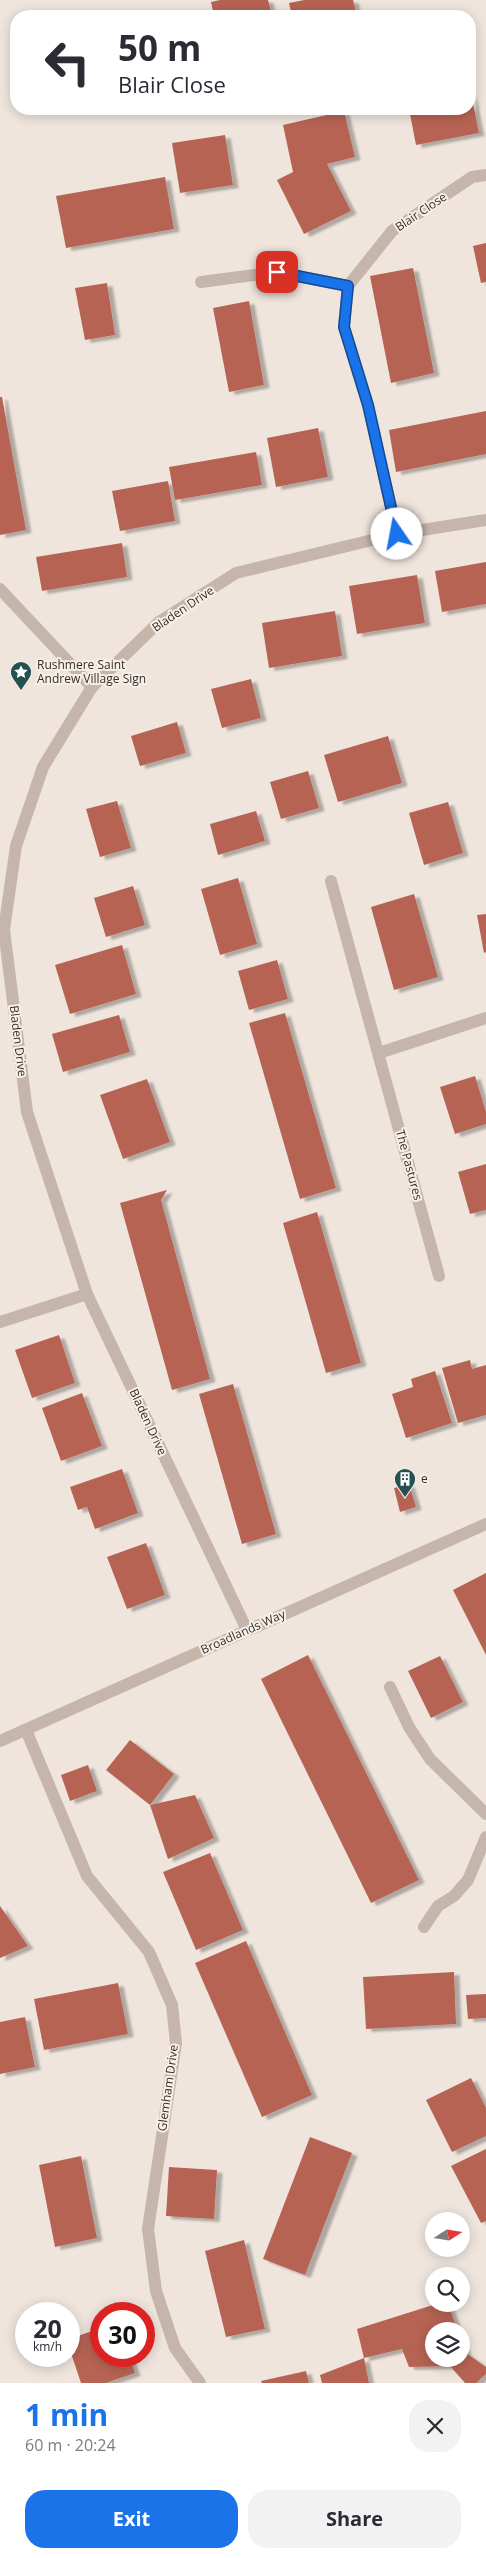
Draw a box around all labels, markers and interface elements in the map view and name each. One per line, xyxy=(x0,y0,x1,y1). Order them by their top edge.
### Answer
text: 50 m xyxy=(118,24,201,71)
icon: left xyxy=(35,30,100,95)
text: Blair Close xyxy=(118,69,226,99)
street label: Blair Close xyxy=(392,188,450,235)
pin xyxy=(256,251,298,293)
icon: arrive xyxy=(263,258,291,286)
position arrow xyxy=(370,507,422,559)
street label: Bladen Drive xyxy=(148,581,217,636)
place label: Rushmere Saint Andrew Village Sign xyxy=(37,656,146,687)
place icon: Rushmere Saint Andrew Village Sign xyxy=(9,660,33,691)
street label: Bladen Drive xyxy=(6,1004,31,1078)
street label: The Pastures xyxy=(392,1128,427,1202)
street label: Bladen Drive xyxy=(126,1386,171,1458)
building icon: e xyxy=(393,1467,417,1498)
place label: e xyxy=(421,1470,428,1487)
street label: Broadlands Way xyxy=(198,1605,289,1658)
street label: Glemham Drive xyxy=(153,2043,182,2132)
north arrow xyxy=(425,2212,470,2258)
map controls xyxy=(425,2212,470,2367)
button: search xyxy=(425,2267,470,2312)
speed limit sign: 30 xyxy=(90,2302,155,2367)
text: 20 xyxy=(33,2311,62,2345)
button: layers xyxy=(425,2322,470,2367)
text: km/h xyxy=(33,2338,62,2355)
text: 1 min xyxy=(25,2394,108,2435)
button: close xyxy=(409,2400,461,2452)
text: 60 m · 20:24 xyxy=(25,2434,116,2456)
button: Exit xyxy=(25,2490,238,2548)
button: Share xyxy=(248,2490,461,2548)

